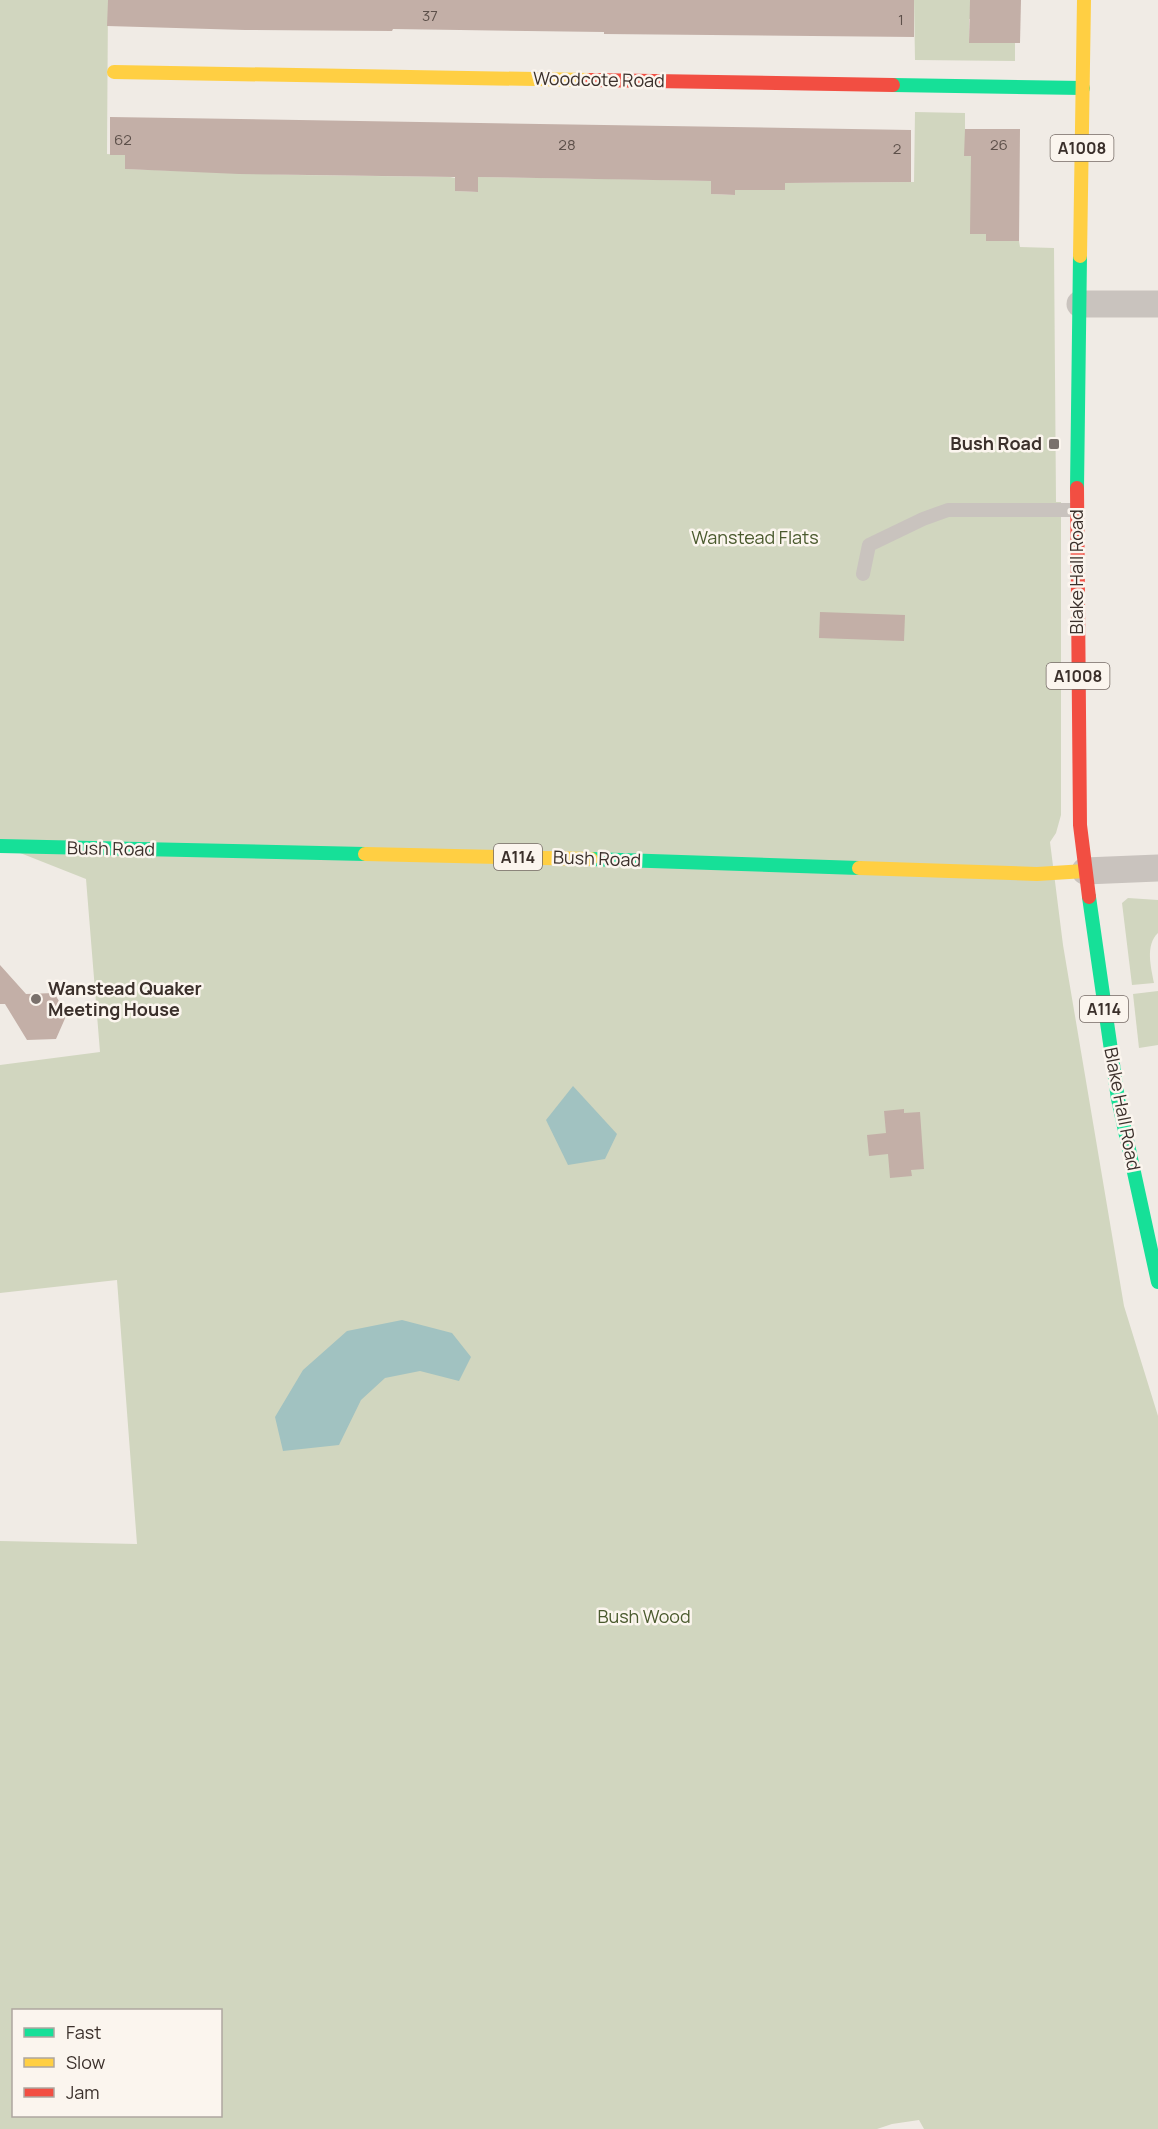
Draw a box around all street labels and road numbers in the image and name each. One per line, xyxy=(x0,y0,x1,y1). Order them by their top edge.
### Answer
street label: Woodcote Road xyxy=(533,66,665,92)
road number: A1008 xyxy=(1050,135,1114,161)
street label: Blake Hall Road xyxy=(1064,509,1088,635)
road number: A1008 xyxy=(1046,663,1110,689)
street label: Bush Road xyxy=(67,835,155,861)
road number: A114 xyxy=(494,844,542,870)
street label: Bush Road xyxy=(553,844,641,872)
road number: A114 xyxy=(1080,996,1128,1022)
street label: Blake Hall Road xyxy=(1099,1045,1147,1172)

